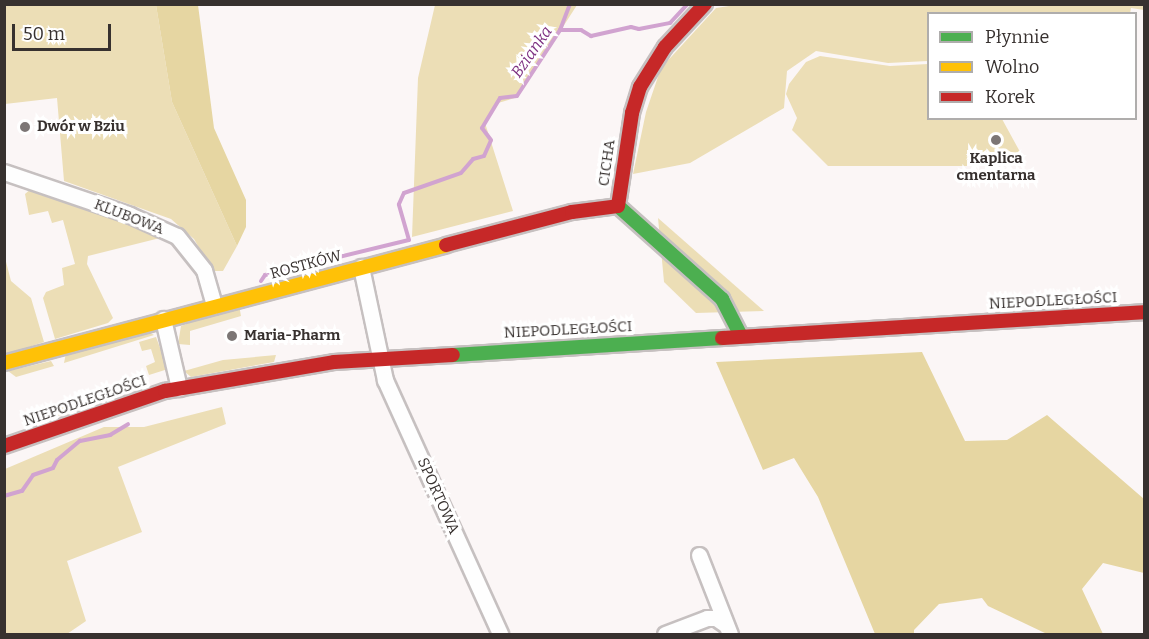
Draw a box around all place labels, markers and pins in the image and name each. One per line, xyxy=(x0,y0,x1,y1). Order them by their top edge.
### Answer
place label: Dwór w Bziu xyxy=(37,118,125,136)
marker: Dwór w Bziu xyxy=(18,120,32,134)
marker: Kaplica cmentarna xyxy=(989,133,1003,147)
place label: Kaplica cmentarna xyxy=(957,149,1035,184)
place label: Maria-Pharm xyxy=(244,327,340,345)
marker: Maria-Pharm xyxy=(225,329,239,343)

